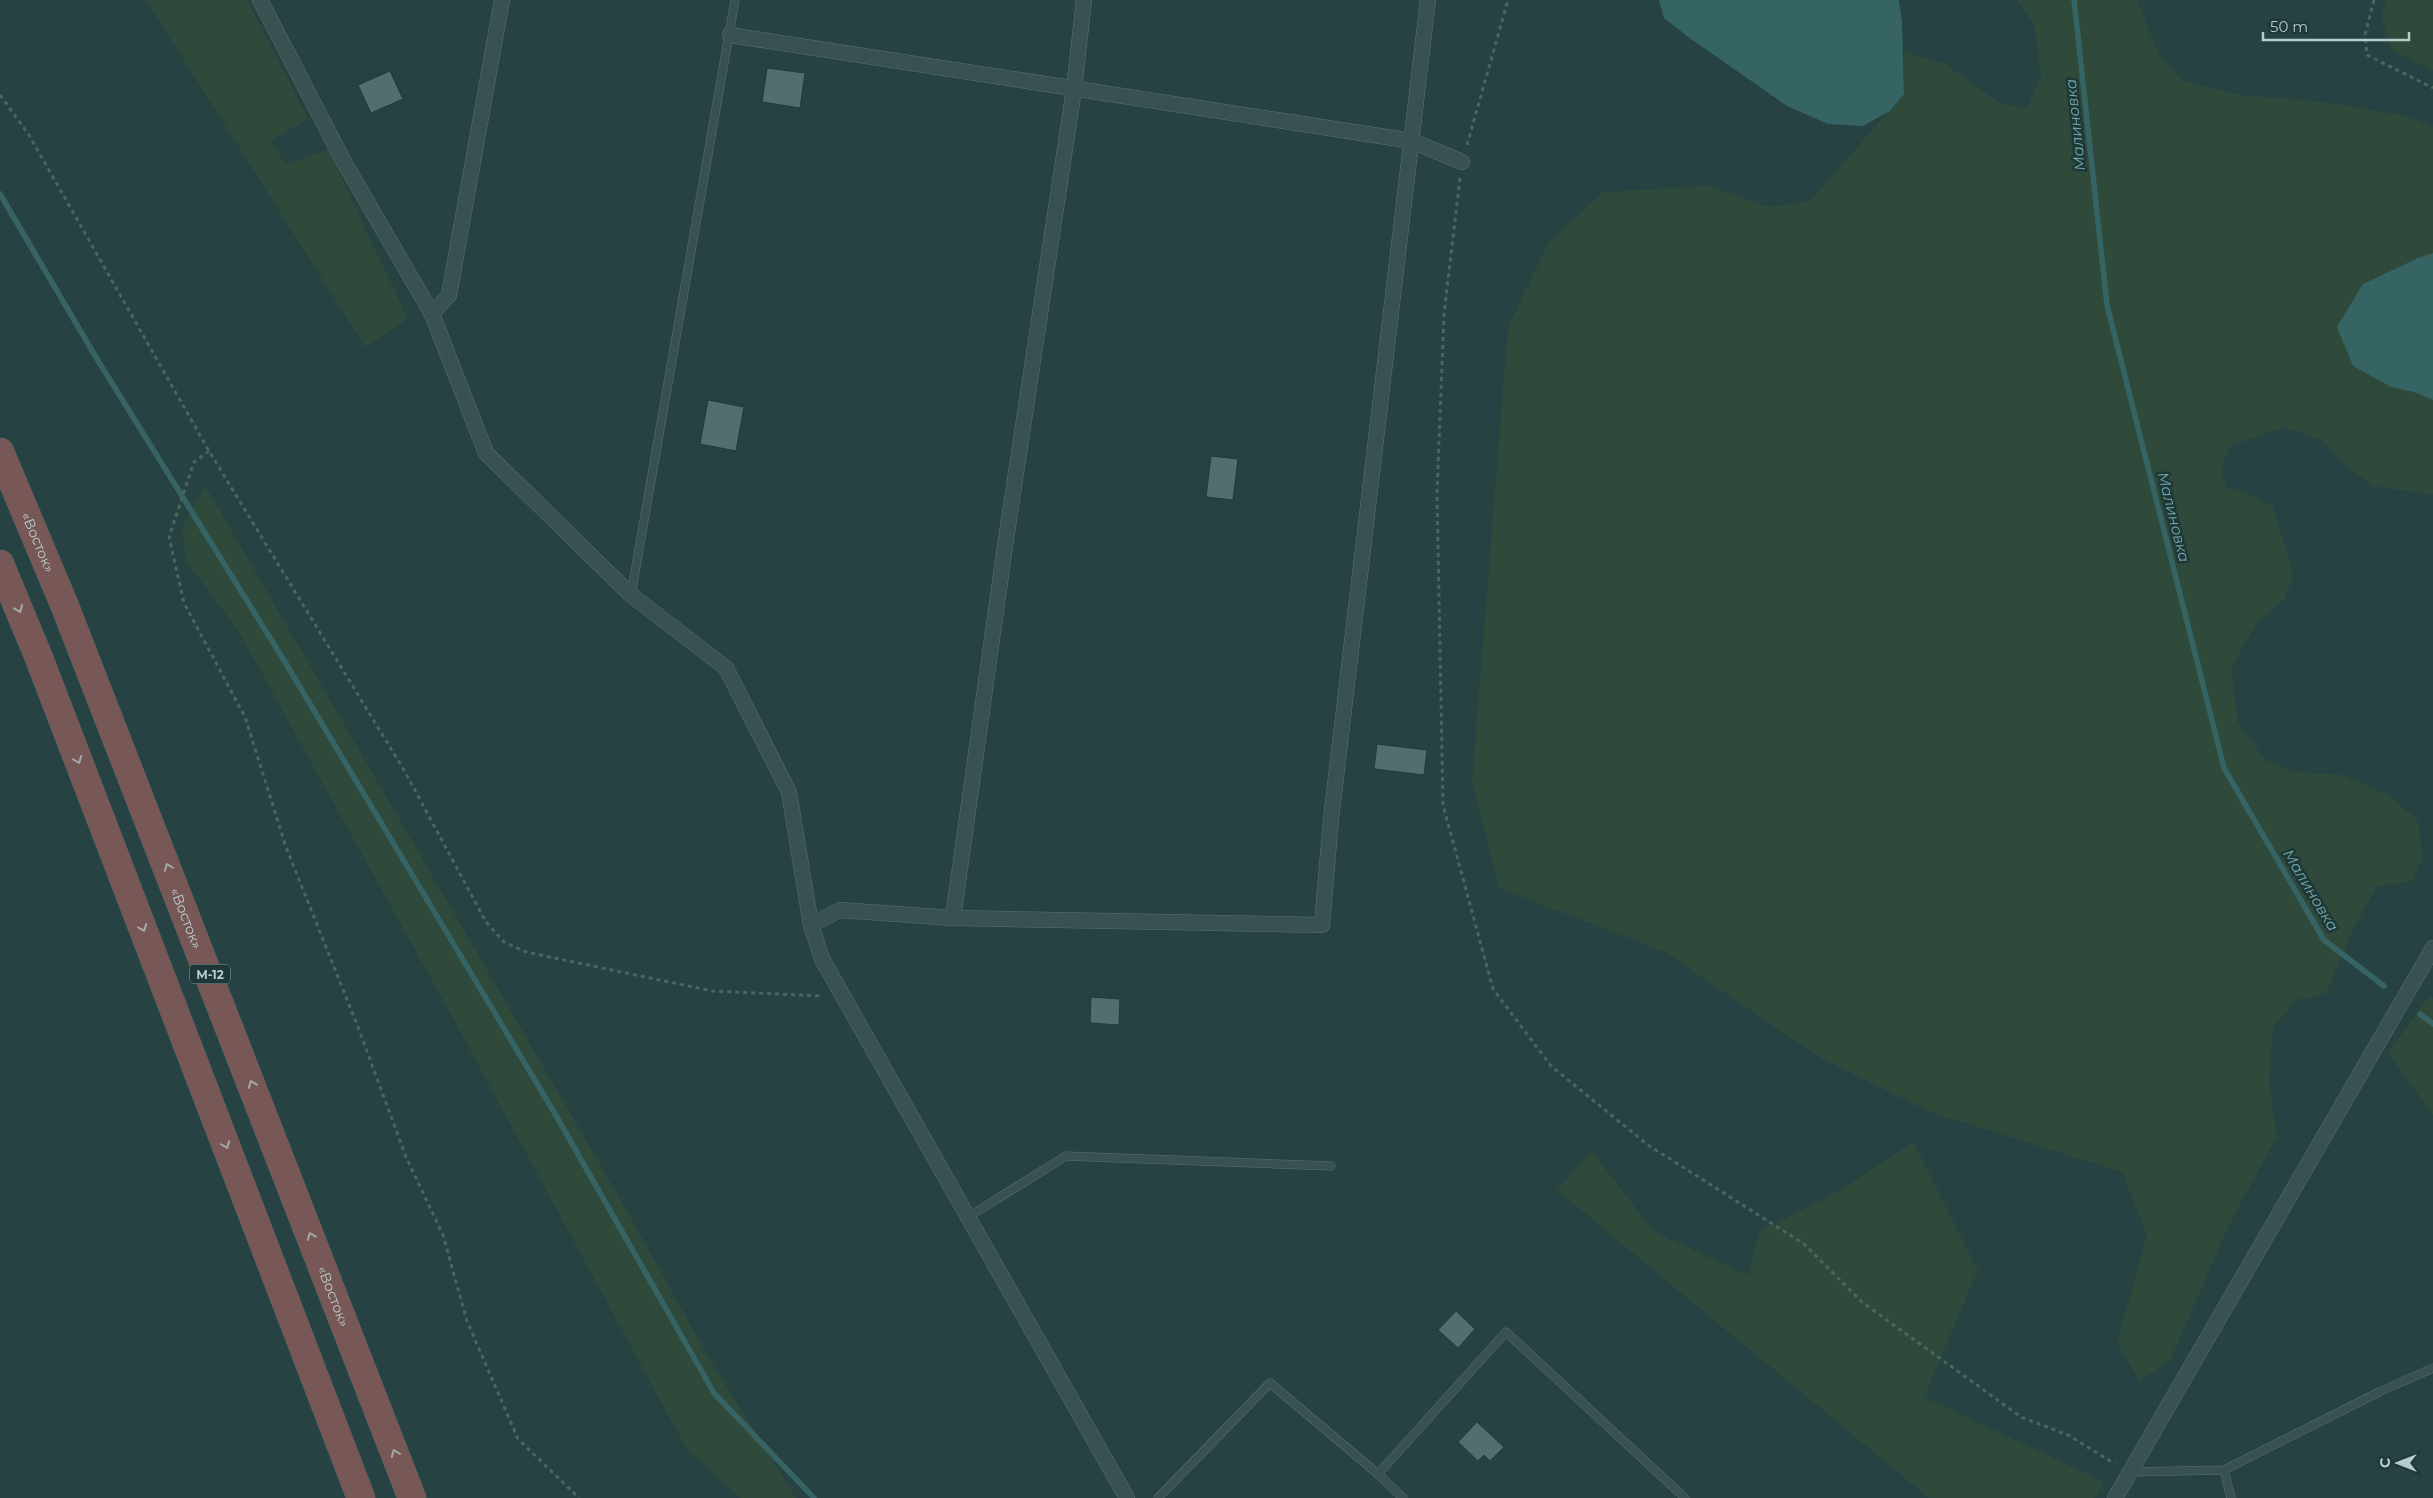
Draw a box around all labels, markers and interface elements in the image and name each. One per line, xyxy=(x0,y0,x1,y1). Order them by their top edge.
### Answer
scale bar xyxy=(2263,10,2409,42)
text: 50 m xyxy=(2270,17,2308,36)
water label: Малиновка xyxy=(2061,78,2089,172)
water label: Малиновка xyxy=(2154,470,2194,564)
street label: «Восток» xyxy=(17,509,59,575)
one-way arrow xyxy=(12,604,23,613)
one-way arrow xyxy=(72,755,83,764)
water label: Малиновка xyxy=(2279,846,2343,934)
one-way arrow xyxy=(163,864,173,872)
street label: «Восток» xyxy=(166,885,206,951)
one-way arrow xyxy=(137,923,147,932)
road number: М-12 xyxy=(190,964,230,984)
one-way arrow xyxy=(248,1080,259,1089)
one-way arrow xyxy=(220,1140,230,1149)
one-way arrow xyxy=(307,1232,317,1240)
street label: «Восток» xyxy=(314,1263,354,1329)
north arrow xyxy=(2373,1438,2423,1488)
one-way arrow xyxy=(390,1449,400,1457)
text: С xyxy=(2376,1458,2394,1468)

